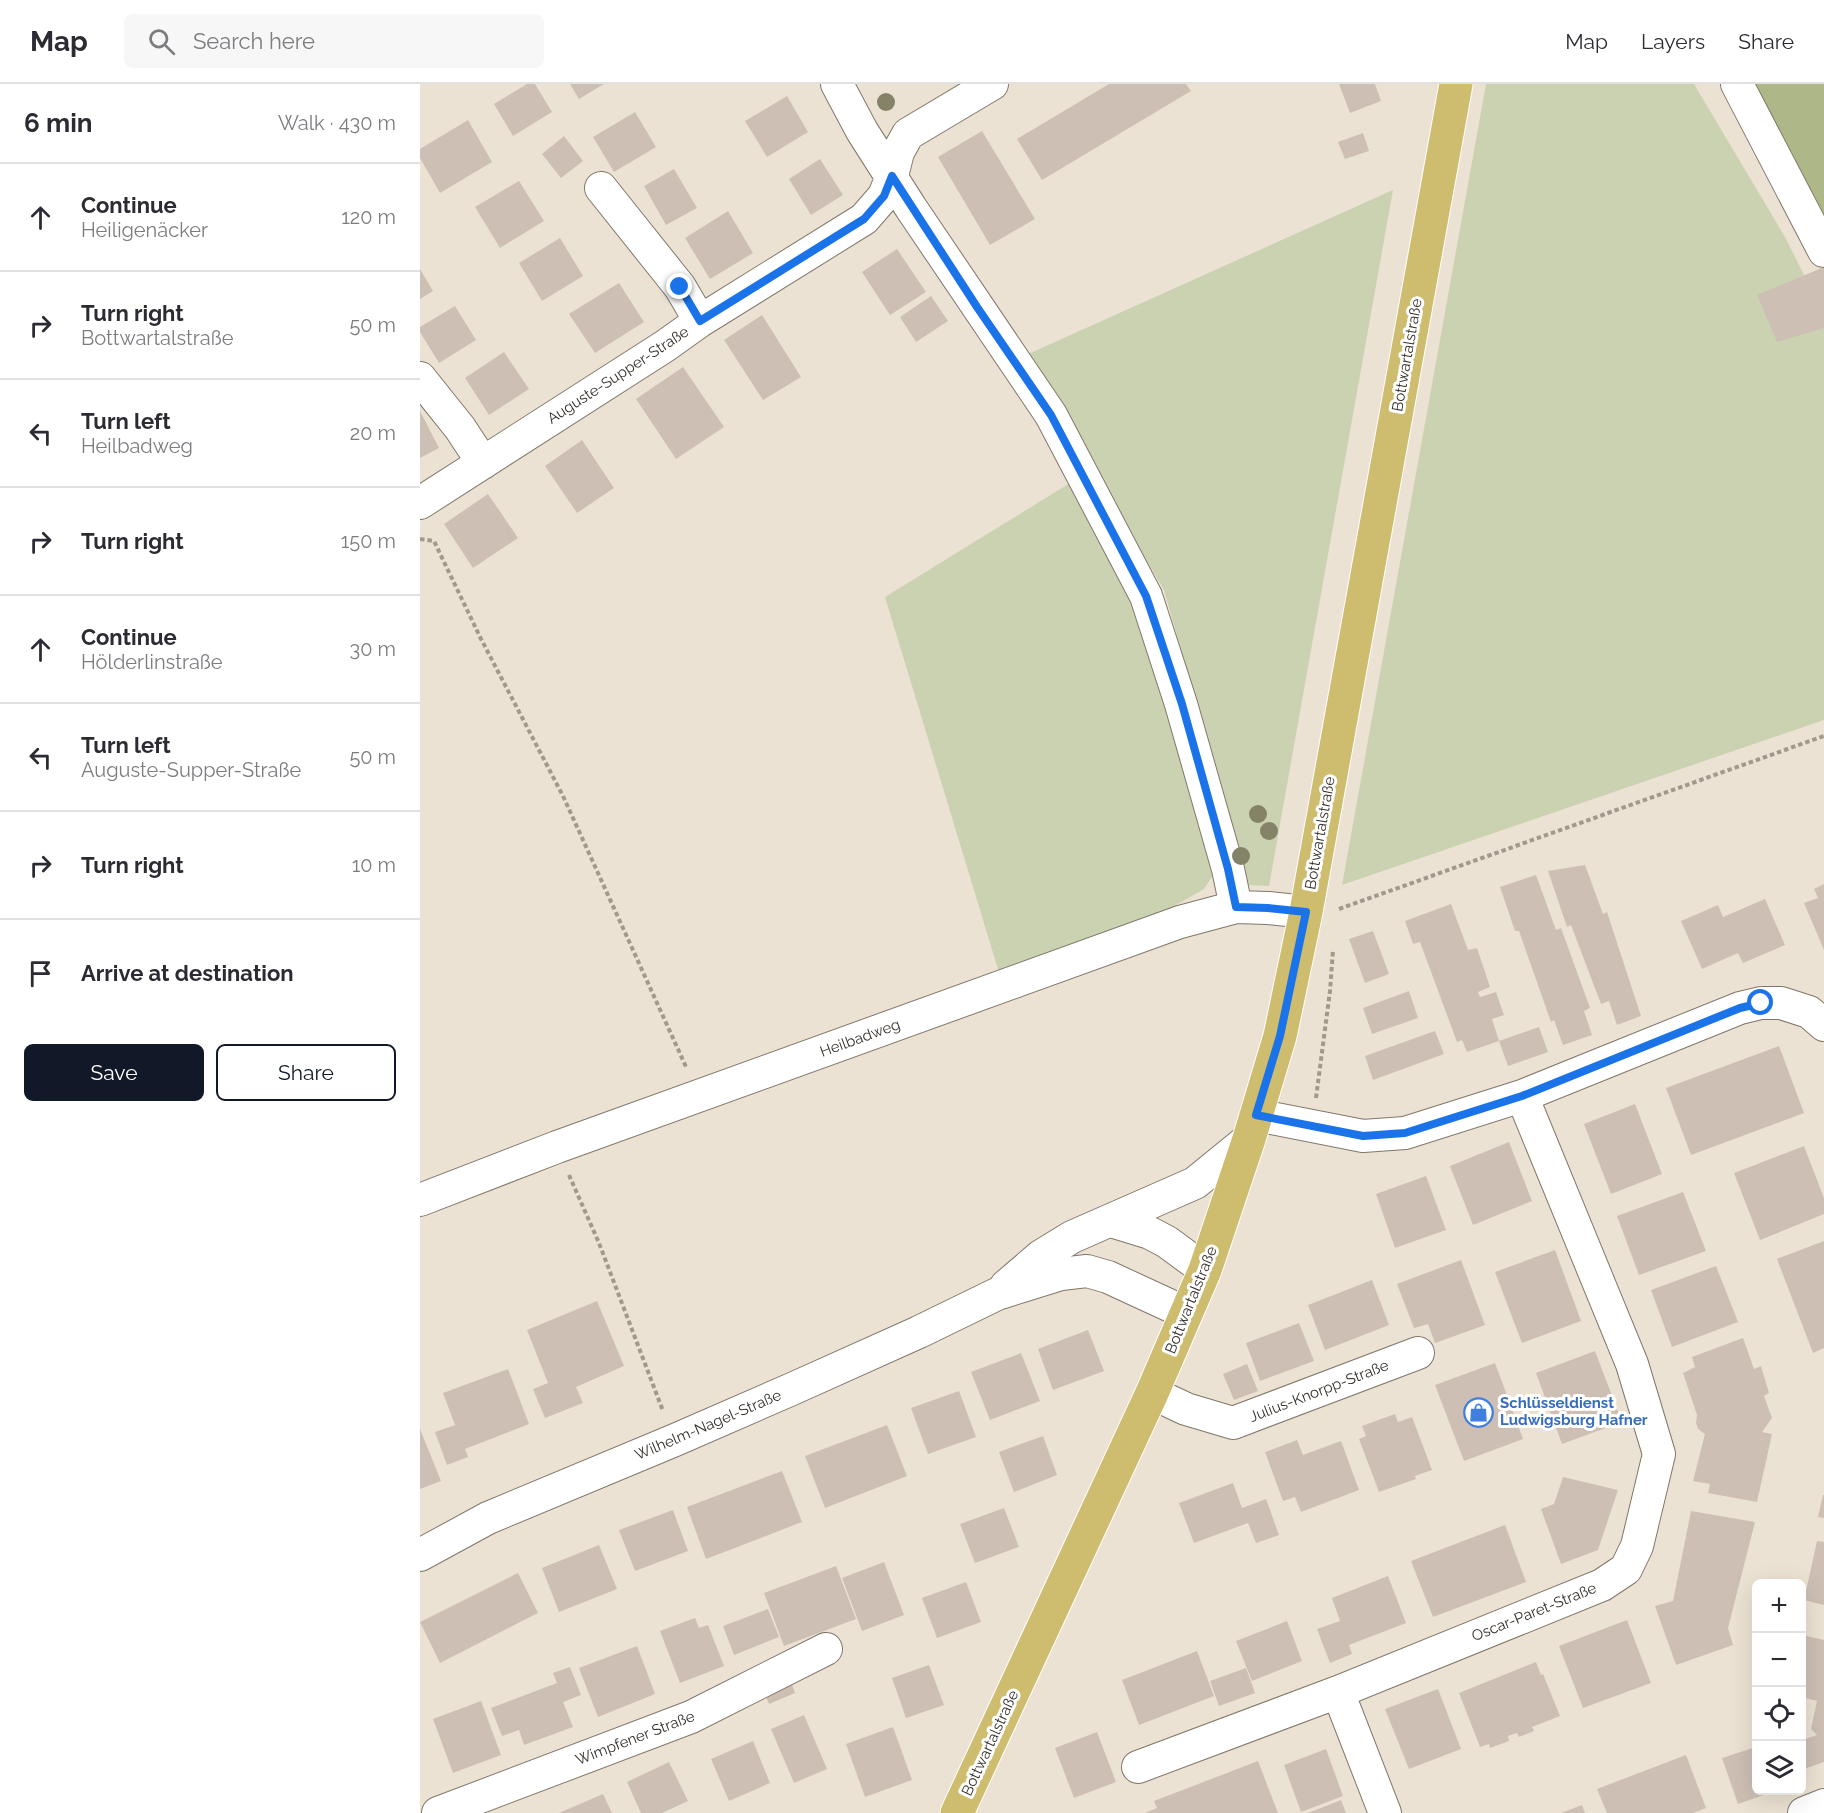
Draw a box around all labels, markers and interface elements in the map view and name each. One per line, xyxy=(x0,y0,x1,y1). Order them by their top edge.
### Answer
search box xyxy=(124,14,544,68)
text: Map xyxy=(30,25,88,58)
icon: search xyxy=(145,25,178,58)
text: Search here xyxy=(193,28,315,54)
text: Map xyxy=(1565,29,1608,54)
text: Layers xyxy=(1641,29,1705,54)
text: Share xyxy=(1738,29,1794,54)
text: 6 min xyxy=(24,108,93,138)
text: Walk · 430 m xyxy=(278,111,396,135)
text: Continue xyxy=(81,192,177,218)
icon: ahead xyxy=(24,201,57,234)
text: 120 m xyxy=(341,205,396,229)
text: Heiligenäcker xyxy=(81,218,208,242)
route end xyxy=(666,273,692,299)
street label: Bottwartalstraße xyxy=(1388,297,1426,413)
text: Turn right xyxy=(81,300,184,326)
icon: right xyxy=(24,309,57,342)
text: 50 m xyxy=(349,313,396,337)
street label: Auguste-Supper-Straße xyxy=(544,322,692,428)
text: Bottwartalstraße xyxy=(81,326,233,350)
text: Turn left xyxy=(81,408,171,434)
icon: left xyxy=(24,417,57,450)
text: 20 m xyxy=(350,421,396,445)
text: Heilbadweg xyxy=(81,434,193,458)
icon: right xyxy=(24,525,57,558)
text: Turn right xyxy=(81,528,184,554)
text: 150 m xyxy=(341,529,396,553)
text: Continue xyxy=(81,624,177,650)
icon: ahead xyxy=(24,633,57,666)
text: 30 m xyxy=(350,637,396,661)
text: Hölderlinstraße xyxy=(81,650,223,674)
text: Turn left xyxy=(81,732,171,758)
icon: left xyxy=(24,741,57,774)
text: 50 m xyxy=(349,745,396,769)
text: Auguste-Supper-Straße xyxy=(81,758,301,782)
street label: Bottwartalstraße xyxy=(1301,775,1339,891)
icon: right xyxy=(24,849,57,882)
text: Turn right xyxy=(81,852,184,878)
text: 10 m xyxy=(352,853,396,877)
icon: arrive xyxy=(24,957,57,990)
text: Arrive at destination xyxy=(81,960,294,986)
route start xyxy=(1747,989,1773,1015)
street label: Heilbadweg xyxy=(818,1015,902,1061)
button: Save xyxy=(24,1044,204,1101)
button: Share xyxy=(216,1044,396,1101)
street label: Bottwartalstraße xyxy=(1161,1243,1221,1356)
street label: Julius-Knorpp-Straße xyxy=(1247,1356,1391,1426)
street label: Wilhelm-Nagel-Straße xyxy=(632,1386,784,1464)
place label: Schlüsseldienst Ludwigsburg Hafner xyxy=(1500,1394,1648,1429)
shop icon: Schlüsseldienst Ludwigsburg Hafner xyxy=(1463,1396,1495,1428)
street label: Oscar-Paret-Straße xyxy=(1469,1579,1599,1645)
map controls xyxy=(1752,1579,1806,1795)
button: + xyxy=(1752,1579,1806,1633)
button: − xyxy=(1752,1633,1806,1687)
street label: Bottwartalstraße xyxy=(958,1687,1022,1799)
button: locate xyxy=(1752,1687,1806,1741)
street label: Wimpfener Straße xyxy=(573,1707,697,1769)
button: layers xyxy=(1752,1741,1806,1795)

